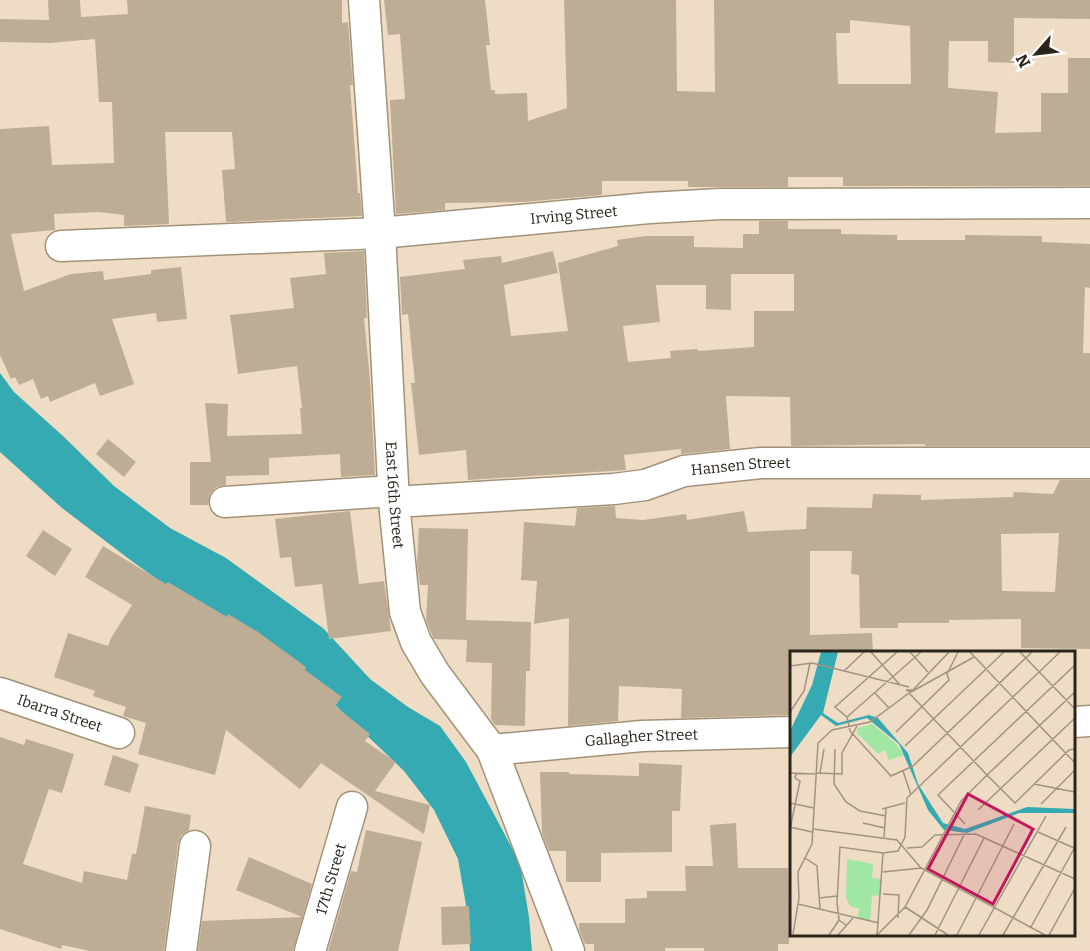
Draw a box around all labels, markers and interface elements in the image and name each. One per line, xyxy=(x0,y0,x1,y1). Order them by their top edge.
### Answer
north arrow xyxy=(1006,24,1066,84)
text: N xyxy=(1012,51,1034,71)
street label: Irving Street xyxy=(529,202,619,228)
street label: East 16th Street xyxy=(382,441,408,550)
street label: Hansen Street xyxy=(690,454,791,479)
inset map xyxy=(790,651,1075,936)
street label: Ibarra Street xyxy=(15,690,105,736)
street label: Gallagher Street xyxy=(584,725,699,750)
street label: 17th Street xyxy=(312,841,350,917)

